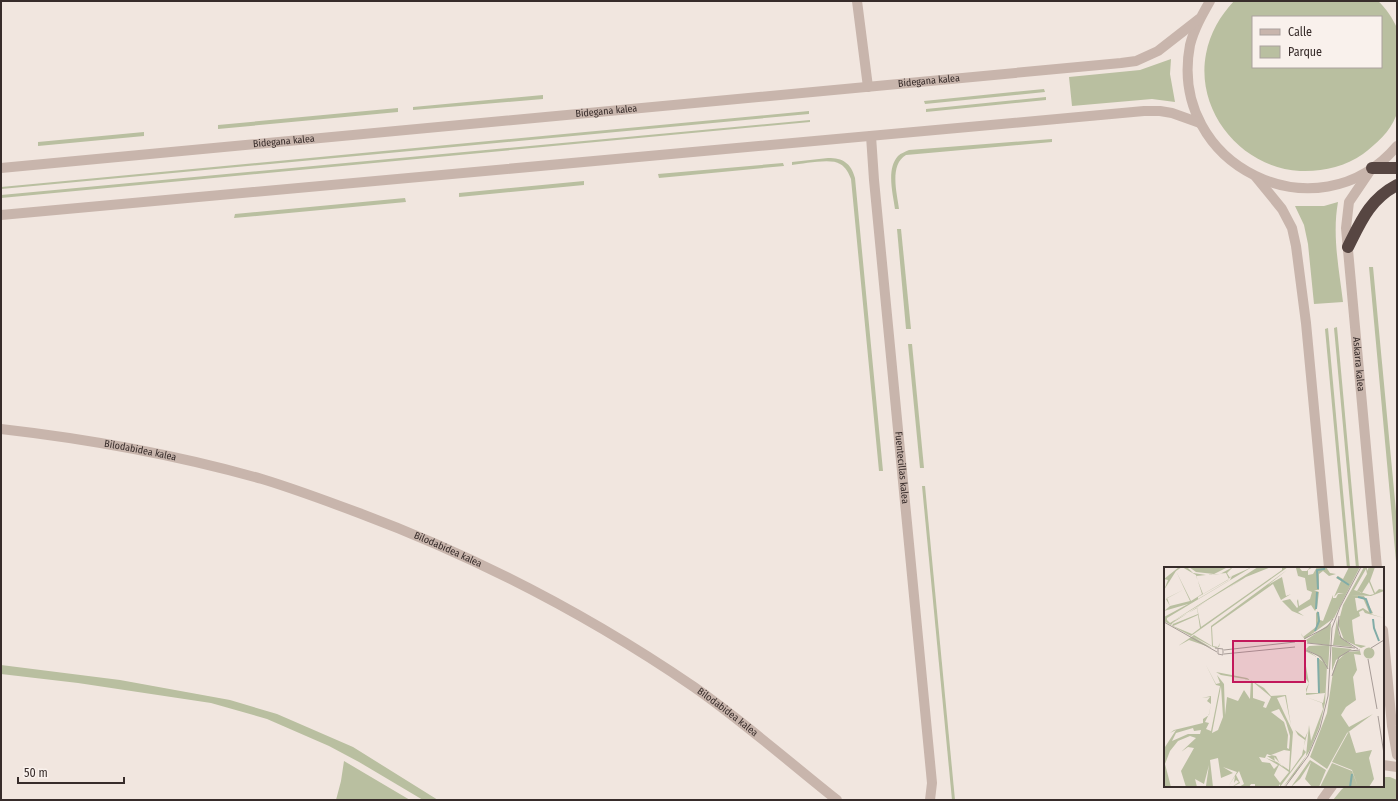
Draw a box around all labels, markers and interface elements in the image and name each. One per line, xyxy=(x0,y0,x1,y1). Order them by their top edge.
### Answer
legend xyxy=(1252,16,1382,68)
text: Calle xyxy=(1288,25,1312,39)
text: Parque xyxy=(1288,45,1322,59)
street label: Bidegana kalea xyxy=(898,72,960,90)
street label: Bidegana kalea xyxy=(575,102,638,120)
street label: Bidegana kalea xyxy=(252,133,315,150)
street label: Askarra kalea xyxy=(1350,336,1367,392)
street label: Fuentecillas kalea xyxy=(892,431,911,504)
street label: Bilodabidea kalea xyxy=(103,438,178,464)
street label: Bilodabidea kalea xyxy=(412,529,484,570)
inset map xyxy=(1164,567,1384,787)
street label: Bilodabidea kalea xyxy=(695,685,760,739)
scale bar xyxy=(18,759,124,785)
text: 50 m xyxy=(24,766,48,780)

